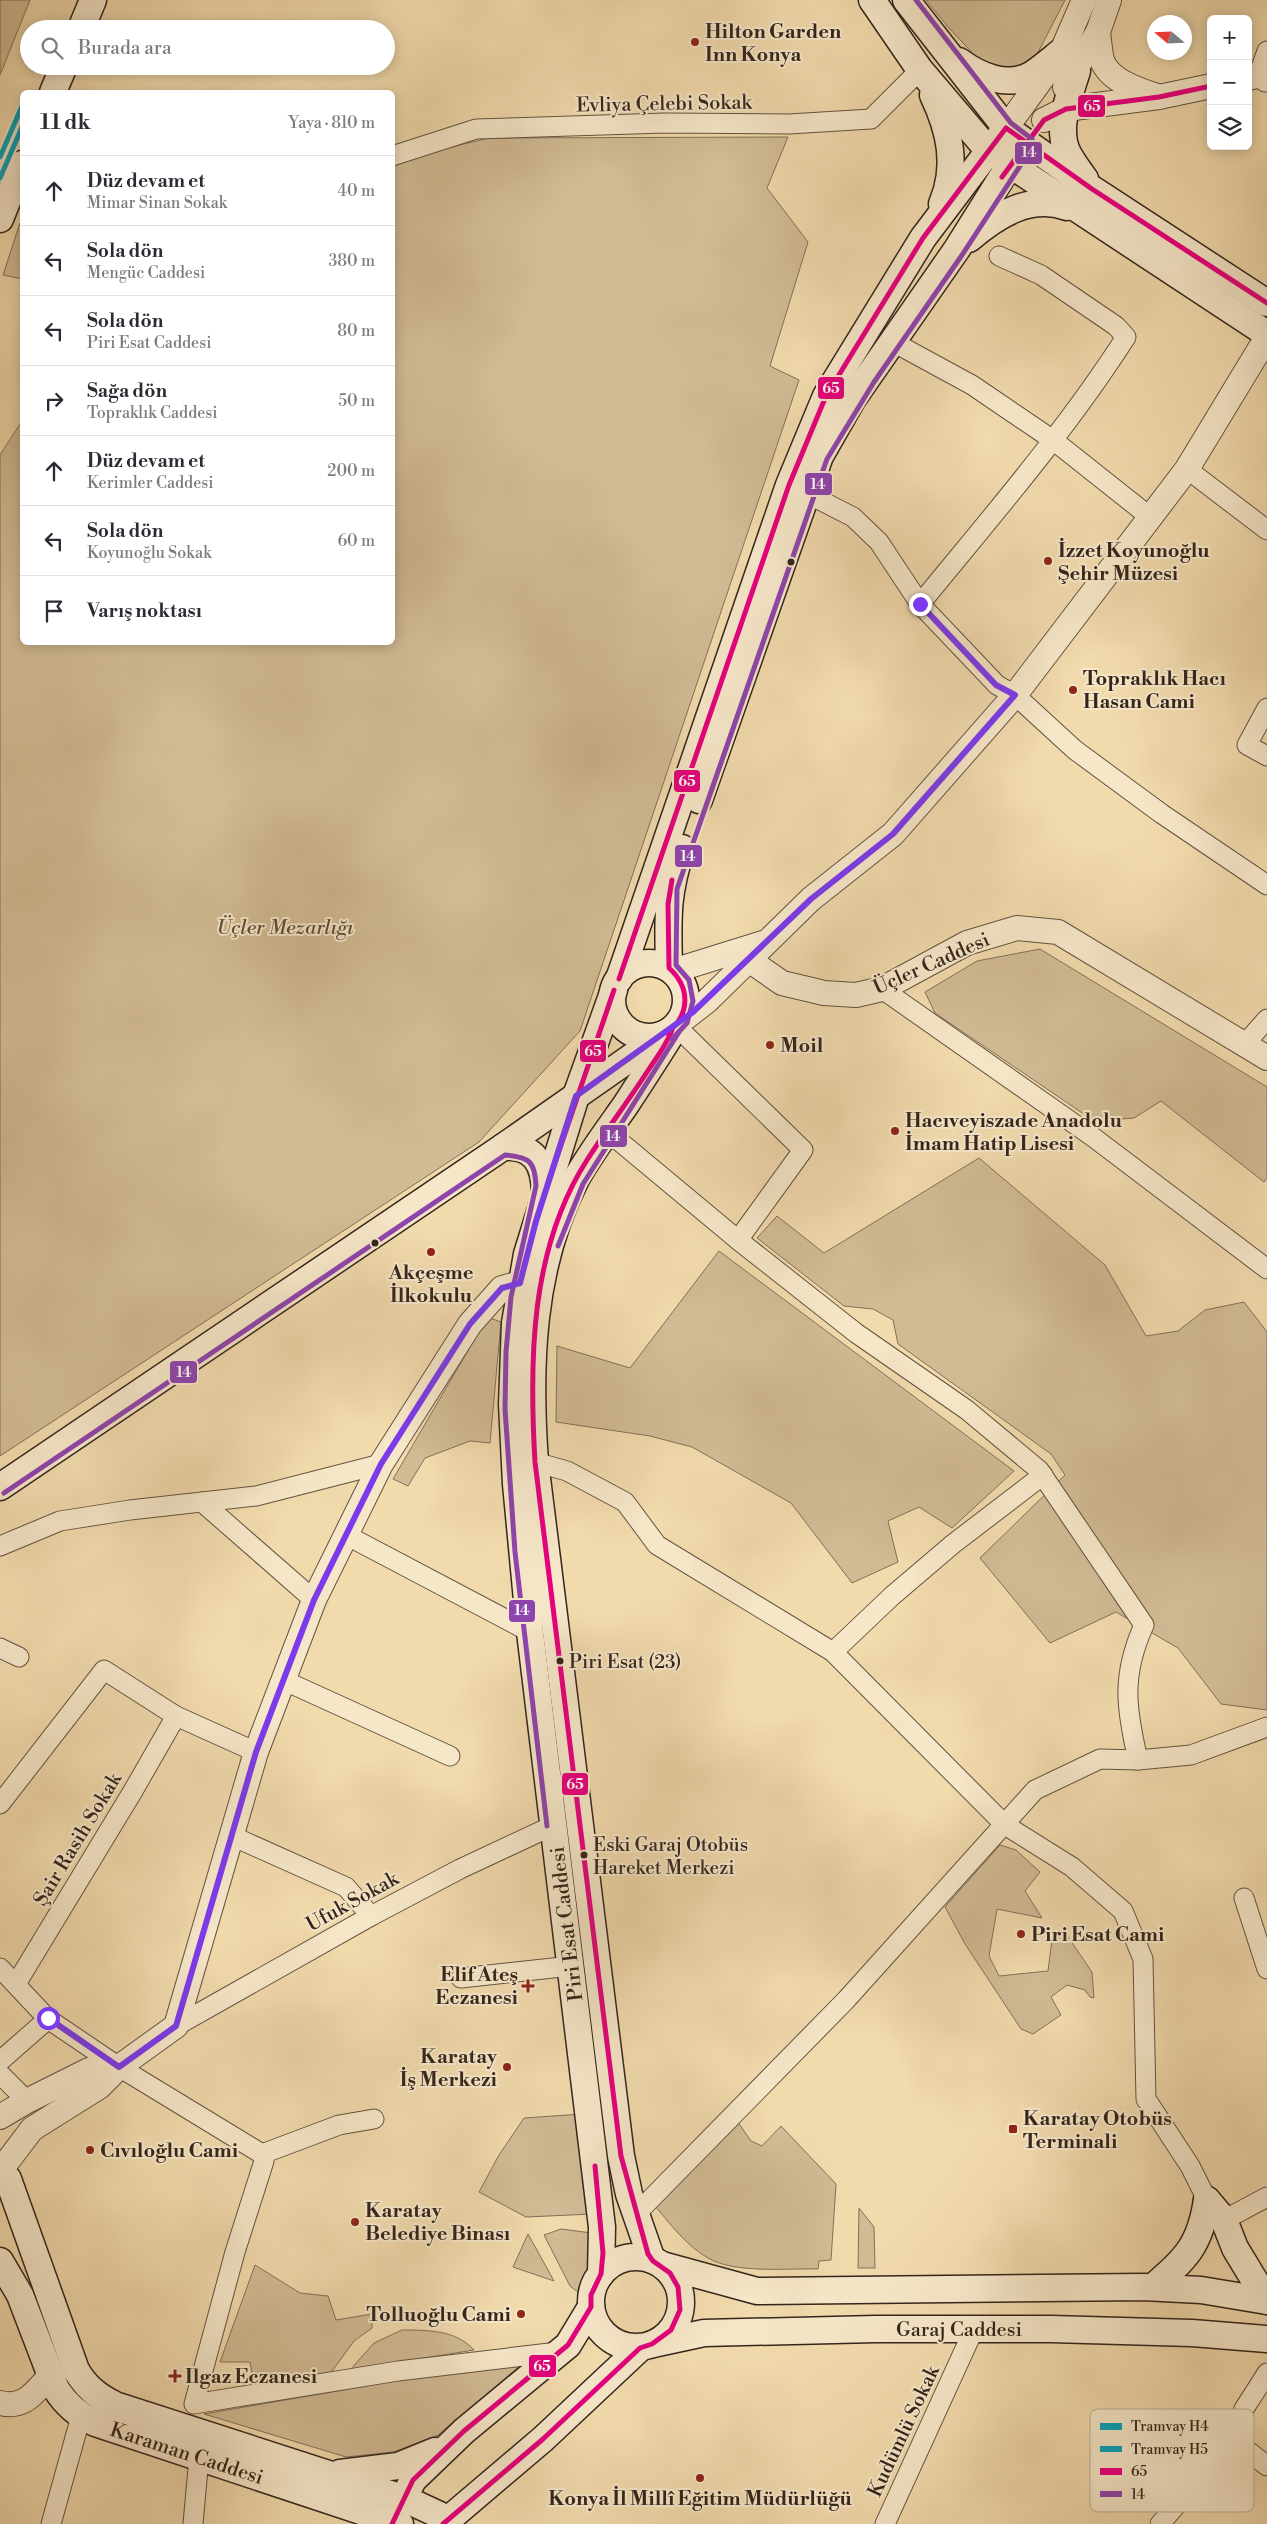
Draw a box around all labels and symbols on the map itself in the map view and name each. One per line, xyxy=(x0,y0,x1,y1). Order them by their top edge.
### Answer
north arrow xyxy=(1147,15,1192,60)
place label: Hilton Garden Inn Konya xyxy=(705,20,842,68)
marker: Hilton Garden Inn Konya xyxy=(689,36,701,48)
street label: Evliya Çelebi Sokak xyxy=(576,90,754,119)
line badge: 65 xyxy=(1077,94,1106,118)
text: 65 xyxy=(1083,98,1101,116)
line badge: 14 xyxy=(1014,141,1043,165)
text: 14 xyxy=(1021,144,1037,162)
line badge: 65 xyxy=(817,376,845,400)
text: 65 xyxy=(822,380,840,398)
line badge: 14 xyxy=(804,472,833,496)
text: 14 xyxy=(810,476,826,494)
place label: İzzet Koyunoğlu Şehir Müzesi xyxy=(1058,537,1210,587)
marker: İzzet Koyunoğlu Şehir Müzesi xyxy=(1042,555,1054,567)
unlabelled marker xyxy=(786,557,796,567)
route end xyxy=(909,593,932,616)
place label: Topraklık Hacı Hasan Cami xyxy=(1083,667,1226,715)
marker: Topraklık Hacı Hasan Cami xyxy=(1067,684,1079,696)
line badge: 65 xyxy=(673,769,701,793)
text: 65 xyxy=(678,773,696,791)
line badge: 14 xyxy=(674,844,703,868)
text: 14 xyxy=(680,848,696,866)
park label: Üçler Mezarlığı xyxy=(216,915,354,941)
street label: Üçler Caddesi xyxy=(869,926,994,1001)
place label: Moil xyxy=(780,1034,824,1059)
line badge: 65 xyxy=(579,1039,607,1063)
marker: Moil xyxy=(764,1039,776,1051)
text: 65 xyxy=(584,1043,602,1061)
place label: Hacıveyiszade Anadolu İmam Hatip Lisesi xyxy=(905,1109,1123,1157)
line badge: 14 xyxy=(599,1124,628,1148)
marker: Hacıveyiszade Anadolu İmam Hatip Lisesi xyxy=(889,1125,901,1137)
text: 14 xyxy=(605,1128,621,1146)
unlabelled marker xyxy=(370,1238,380,1248)
marker: Akçeşme İlkokulu xyxy=(425,1246,437,1258)
place label: Akçeşme İlkokulu xyxy=(388,1261,474,1309)
line badge: 14 xyxy=(169,1360,198,1384)
text: 14 xyxy=(176,1364,192,1382)
line badge: 14 xyxy=(508,1599,536,1623)
text: 14 xyxy=(514,1602,530,1620)
place label: Piri Esat (23) xyxy=(569,1650,681,1674)
marker: Piri Esat (23) xyxy=(555,1656,565,1666)
street label: Şair Rasih Sokak xyxy=(29,1767,129,1911)
line badge: 65 xyxy=(561,1772,589,1796)
text: 65 xyxy=(566,1776,584,1794)
place label: Eski Garaj Otobüs Hareket Merkezi xyxy=(593,1833,748,1880)
street label: Piri Esat Caddesi xyxy=(546,1845,589,2003)
marker: Eski Garaj Otobüs Hareket Merkezi xyxy=(579,1850,589,1860)
street label: Ufuk Sokak xyxy=(302,1866,405,1938)
place label: Piri Esat Cami xyxy=(1031,1923,1165,1948)
marker: Piri Esat Cami xyxy=(1015,1928,1027,1940)
place label: Elif Ateş Eczanesi xyxy=(435,1963,519,2011)
marker: Elif Ateş Eczanesi xyxy=(522,1980,534,1992)
route start xyxy=(37,2007,60,2030)
place label: Karatay İş Merkezi xyxy=(400,2045,498,2093)
marker: Karatay İş Merkezi xyxy=(501,2061,513,2073)
place label: Karatay Otobüs Terminali xyxy=(1023,2107,1172,2155)
marker: Karatay Otobüs Terminali xyxy=(1007,2123,1019,2135)
place label: Cıvıloğlu Cami xyxy=(100,2139,239,2164)
marker: Cıvıloğlu Cami xyxy=(84,2144,96,2156)
place label: Karatay Belediye Binası xyxy=(365,2199,511,2247)
marker: Karatay Belediye Binası xyxy=(349,2216,361,2228)
place label: Tolluoğlu Cami xyxy=(367,2303,512,2328)
marker: Tolluoğlu Cami xyxy=(515,2308,527,2320)
street label: Garaj Caddesi xyxy=(896,2318,1022,2343)
line badge: 65 xyxy=(528,2354,557,2378)
text: 65 xyxy=(533,2358,551,2376)
street label: Kudümlü Sokak xyxy=(863,2360,946,2501)
place label: Ilgaz Eczanesi xyxy=(185,2365,318,2390)
marker: Ilgaz Eczanesi xyxy=(169,2370,181,2382)
legend xyxy=(1090,2409,1254,2512)
street label: Karaman Caddesi xyxy=(107,2418,267,2491)
text: Tramvay H4 xyxy=(1131,2418,1209,2436)
text: Tramvay H5 xyxy=(1131,2441,1208,2459)
text: 65 xyxy=(1131,2463,1147,2481)
marker: Konya İl Millî Eğitim Müdürlüğü xyxy=(694,2472,706,2484)
place label: Konya İl Millî Eğitim Müdürlüğü xyxy=(548,2485,852,2512)
text: 14 xyxy=(1131,2486,1145,2504)

